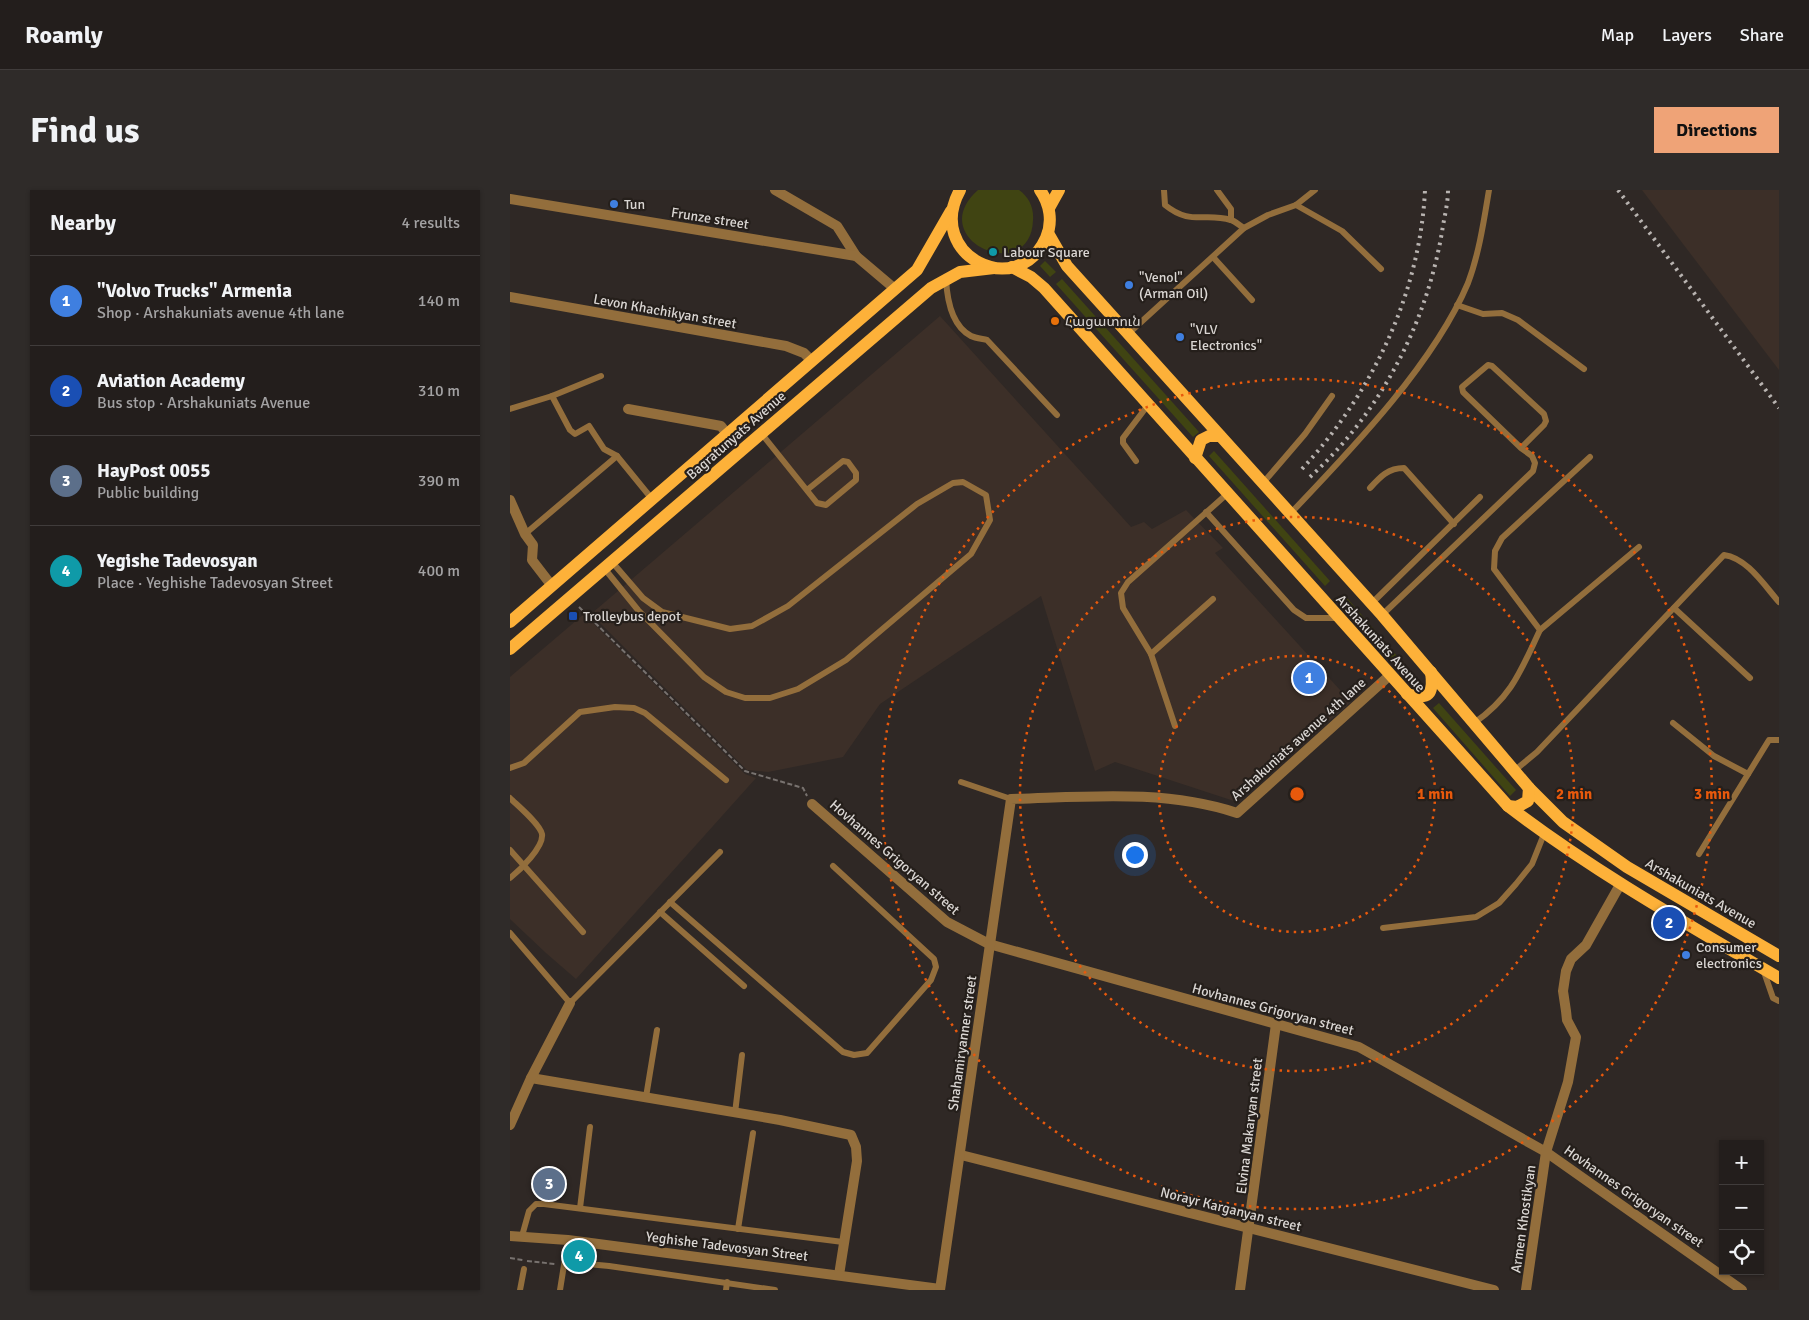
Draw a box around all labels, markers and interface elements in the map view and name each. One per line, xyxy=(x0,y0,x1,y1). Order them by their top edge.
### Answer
text: Roamly xyxy=(25,20,103,50)
text: Map xyxy=(1601,24,1634,46)
text: Layers xyxy=(1662,24,1712,46)
text: Share xyxy=(1740,24,1784,46)
button: Directions xyxy=(1654,107,1779,153)
text: Find us xyxy=(30,109,140,152)
place label: Tun xyxy=(624,196,645,213)
marker: Tun xyxy=(608,198,620,210)
street label: Frunze street xyxy=(670,204,750,233)
text: Nearby xyxy=(50,210,116,236)
text: 4 results xyxy=(401,213,460,233)
place label: Labour Square xyxy=(1003,244,1090,261)
marker: Labour Square xyxy=(987,246,999,258)
place label: "Venol" (Arman Oil) xyxy=(1139,269,1208,302)
text: "Volvo Trucks" Armenia xyxy=(97,279,292,303)
marker: "Venol" (Arman Oil) xyxy=(1123,279,1135,291)
text: 1 xyxy=(62,291,70,311)
text: 140 m xyxy=(418,291,460,311)
street label: Levon Khachikyan street xyxy=(592,291,738,332)
text: Shop · Arshakuniats avenue 4th lane xyxy=(97,303,344,323)
place label: Հացատուն xyxy=(1065,313,1141,330)
marker: Հացատուն xyxy=(1049,315,1061,327)
place label: "VLV Electronics" xyxy=(1190,321,1262,354)
marker: "VLV Electronics" xyxy=(1174,331,1186,343)
text: Aviation Academy xyxy=(97,369,245,393)
text: 2 xyxy=(62,381,70,401)
text: 310 m xyxy=(418,381,460,401)
street label: Bagratunyats Avenue xyxy=(683,388,789,483)
text: Bus stop · Arshakuniats Avenue xyxy=(97,393,310,413)
text: HayPost 0055 xyxy=(97,459,210,483)
text: 3 xyxy=(62,471,70,491)
text: 390 m xyxy=(418,471,460,491)
text: Public building xyxy=(97,483,199,503)
text: Yegishe Tadevosyan xyxy=(97,549,258,573)
text: 4 xyxy=(62,561,70,581)
text: 400 m xyxy=(418,561,460,581)
text: Place · Yeghishe Tadevosyan Street xyxy=(97,573,333,593)
street label: Arshakuniats Avenue xyxy=(1332,591,1429,696)
place label: Trolleybus depot xyxy=(583,608,681,625)
marker: Trolleybus depot xyxy=(567,610,579,622)
pin: 1 xyxy=(1293,659,1325,697)
street label: Arshakuniats avenue 4th lane xyxy=(1227,674,1369,805)
centre of rings xyxy=(1288,785,1306,803)
text: 1 min xyxy=(1417,785,1453,803)
text: 2 min xyxy=(1556,785,1592,803)
text: 3 min xyxy=(1694,785,1730,803)
street label: Hovhannes Grigoryan street xyxy=(826,796,963,918)
your location xyxy=(1122,842,1148,868)
street label: Arshakuniats Avenue xyxy=(1642,855,1759,932)
pin: 2 xyxy=(1653,904,1685,942)
place label: Consumer electronics xyxy=(1696,939,1762,972)
marker: Consumer electronics xyxy=(1680,949,1692,961)
street label: Shahamiryanner street xyxy=(945,974,980,1112)
street label: Hovhannes Grigoryan street xyxy=(1190,980,1356,1039)
street label: Elvina Makaryan street xyxy=(1233,1057,1266,1195)
map controls xyxy=(1719,1140,1764,1275)
button: + xyxy=(1719,1140,1764,1185)
street label: Hovhannes Grigoryan street xyxy=(1561,1142,1707,1251)
street label: Armen Khostikyan xyxy=(1507,1164,1539,1274)
pin: 3 xyxy=(533,1165,565,1203)
street label: Norayr Karganyan street xyxy=(1159,1184,1303,1235)
button: − xyxy=(1719,1185,1764,1230)
street label: Yeghishe Tadevosyan Street xyxy=(645,1228,809,1265)
button: locate xyxy=(1719,1230,1764,1275)
pin: 4 xyxy=(563,1237,595,1275)

